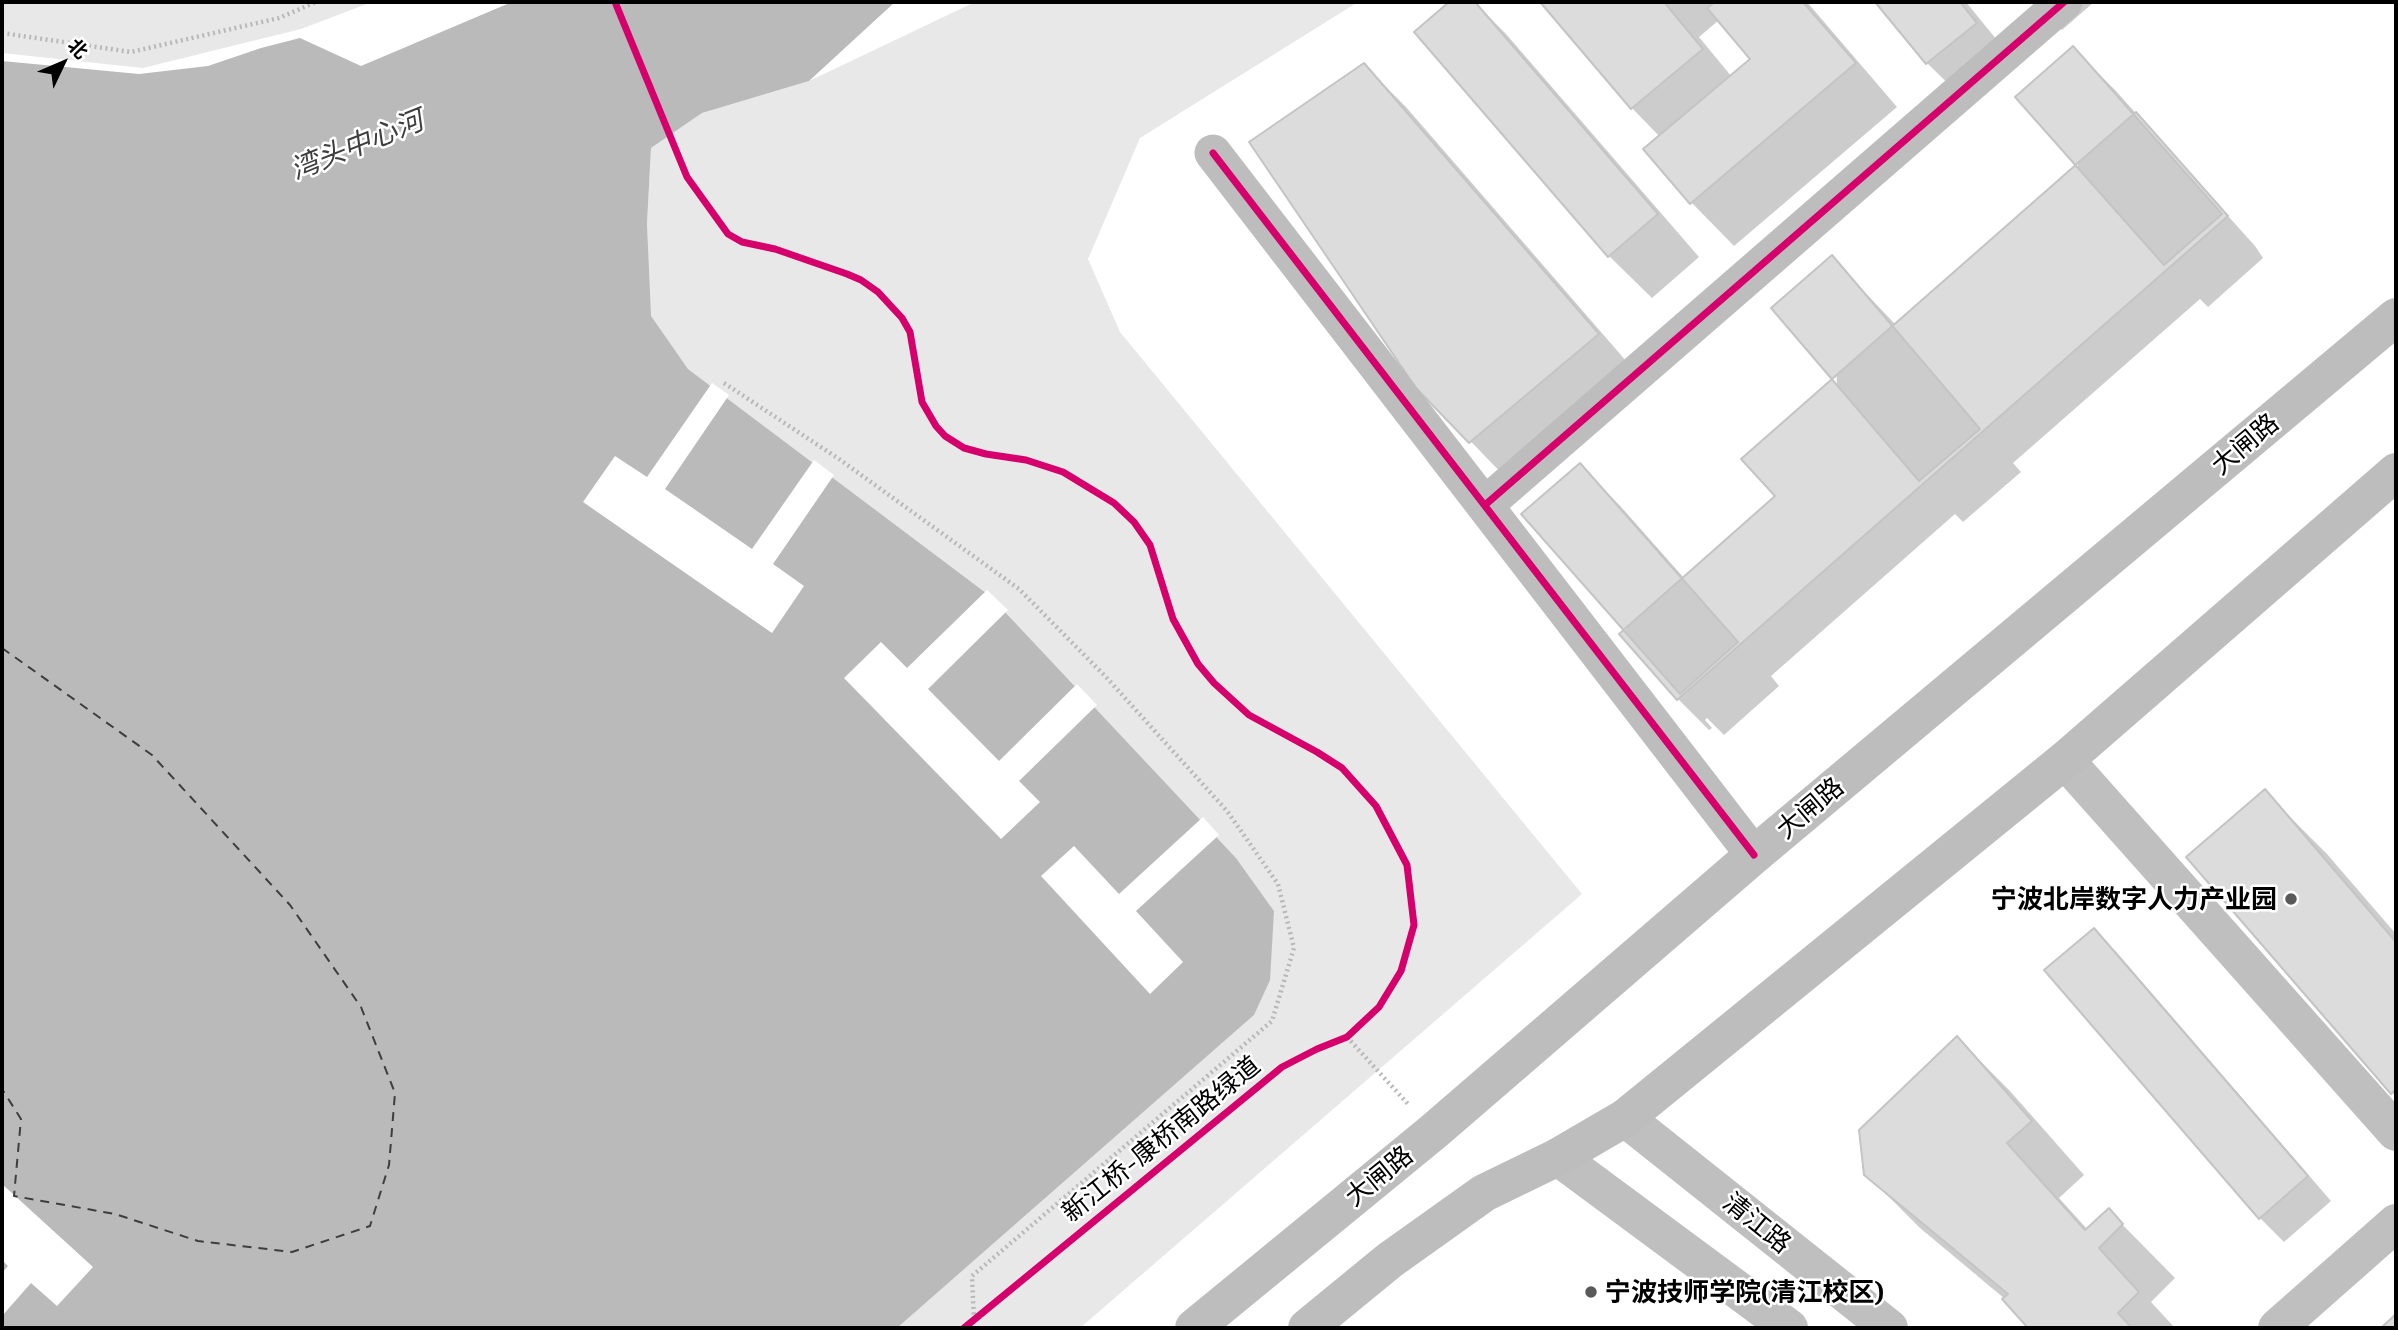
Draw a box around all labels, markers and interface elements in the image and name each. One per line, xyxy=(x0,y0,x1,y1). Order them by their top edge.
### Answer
north arrow xyxy=(28,28,98,98)
text: 北 xyxy=(64,33,93,63)
water label: 湾头中心河 xyxy=(286,103,428,187)
street label: 大闸路 xyxy=(2205,407,2285,481)
street label: 大闸路 xyxy=(1770,771,1850,845)
place label: 宁波北岸数字人力产业园 xyxy=(1991,883,2277,915)
marker: 宁波北岸数字人力产业园 xyxy=(2283,891,2299,907)
street label: 新江桥-康桥南路绿道 xyxy=(1056,1050,1266,1228)
street label: 大闸路 xyxy=(1339,1139,1419,1213)
street label: 清江路 xyxy=(1717,1186,1797,1260)
place label: 宁波技师学院(清江校区) xyxy=(1605,1276,1884,1308)
marker: 宁波技师学院(清江校区) xyxy=(1583,1284,1599,1300)

